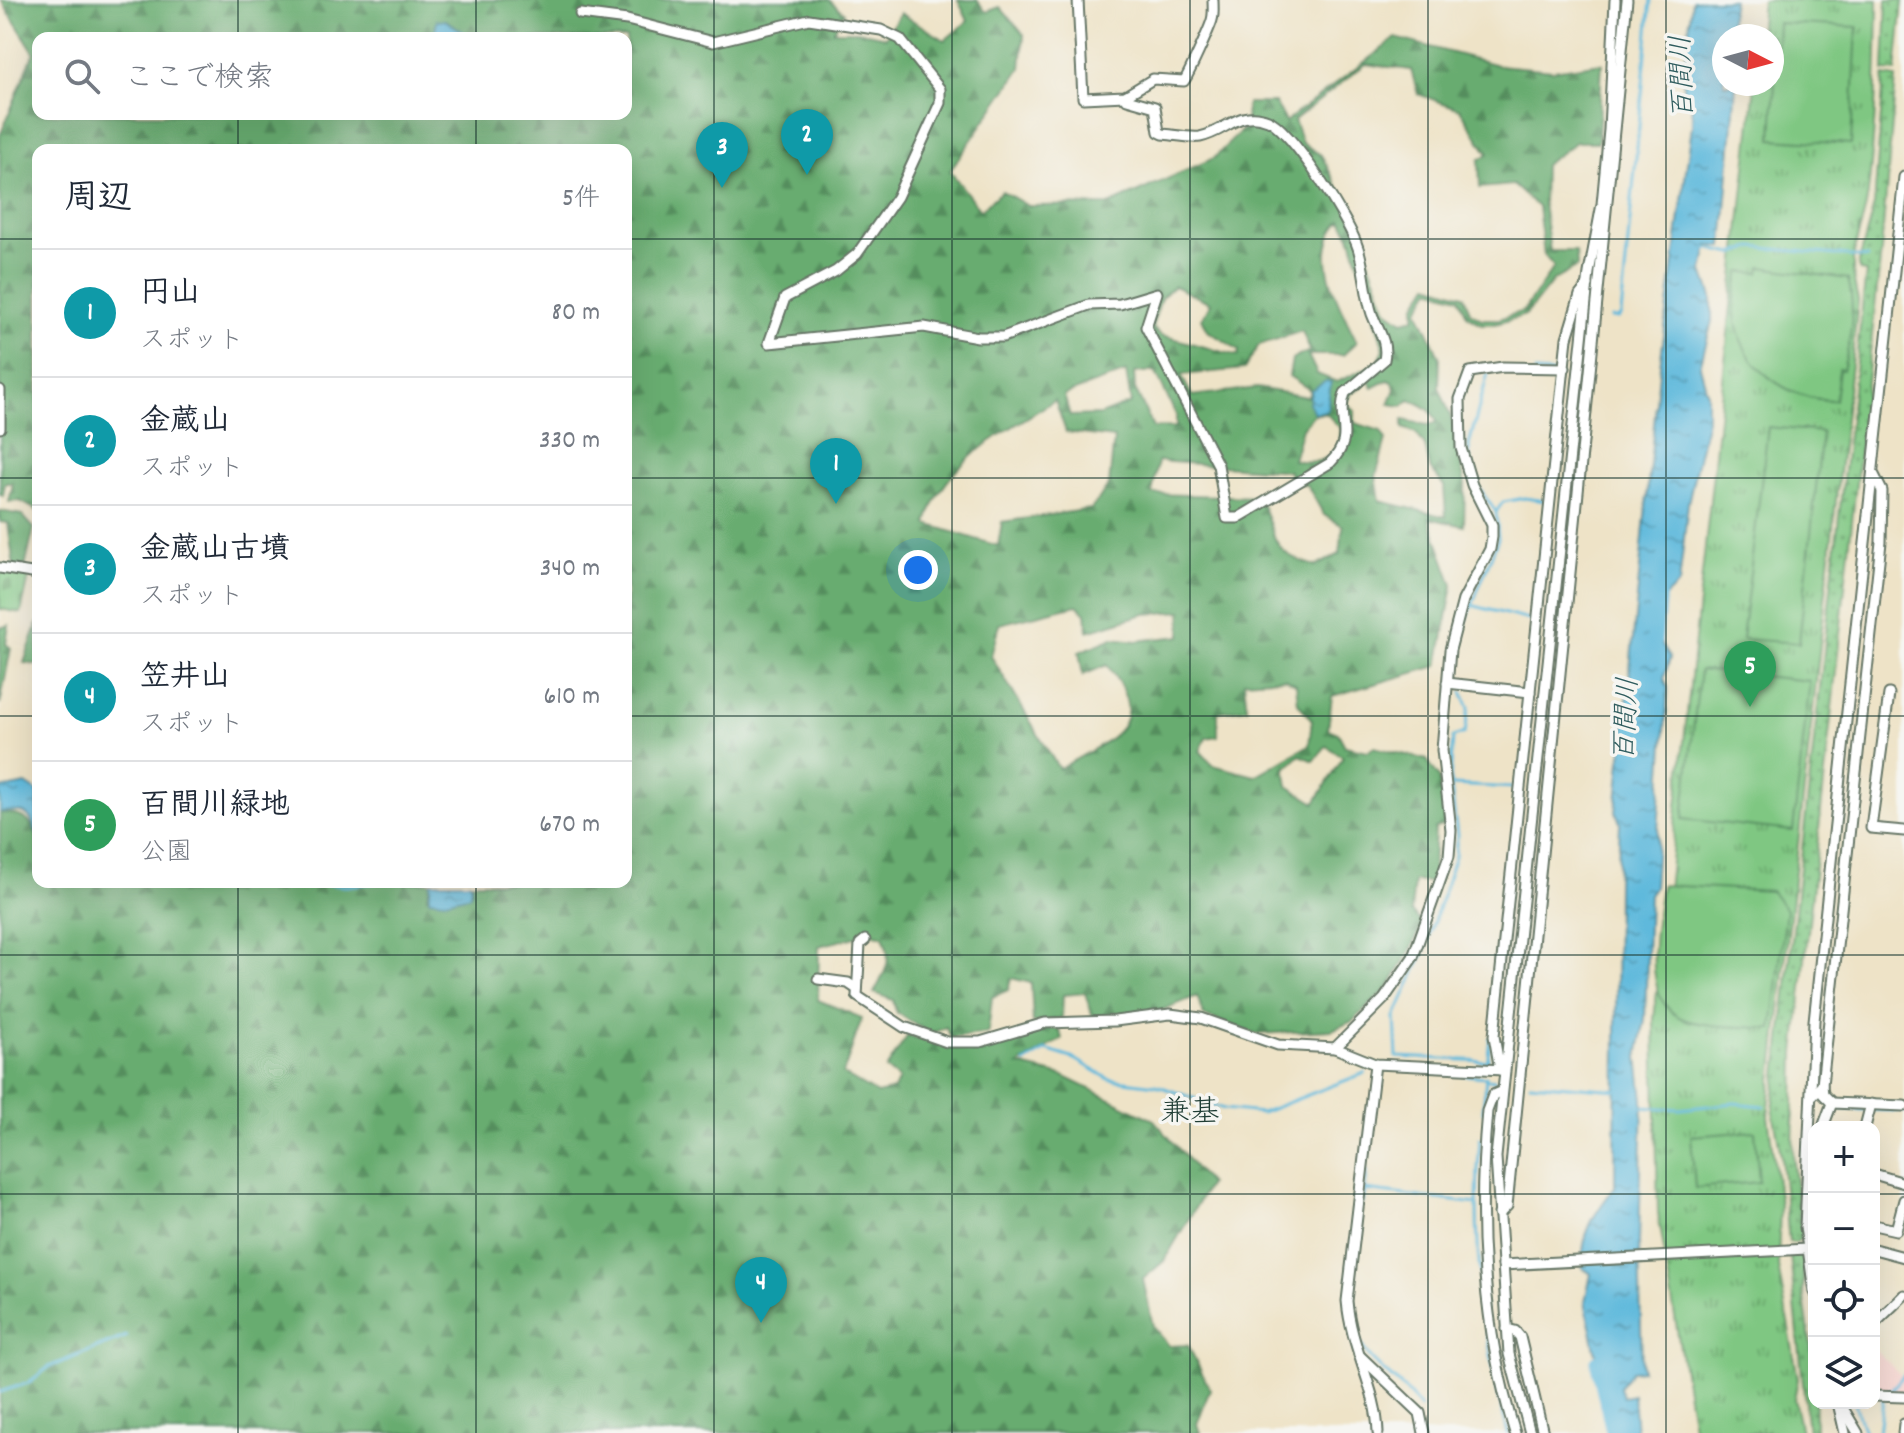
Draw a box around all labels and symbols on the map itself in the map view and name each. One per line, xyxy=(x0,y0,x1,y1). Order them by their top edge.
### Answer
north arrow xyxy=(1712,24,1784,96)
water label: 百間川 xyxy=(1664,34,1706,120)
pin: 2 xyxy=(781,109,833,175)
pin: 3 xyxy=(696,122,748,188)
pin: 1 xyxy=(810,438,862,504)
your location xyxy=(898,550,938,590)
pin: 5 xyxy=(1724,641,1776,707)
water label: 百間川 xyxy=(1607,676,1651,762)
district label: 兼基 xyxy=(1160,1093,1220,1136)
pin: 4 xyxy=(735,1257,787,1323)

